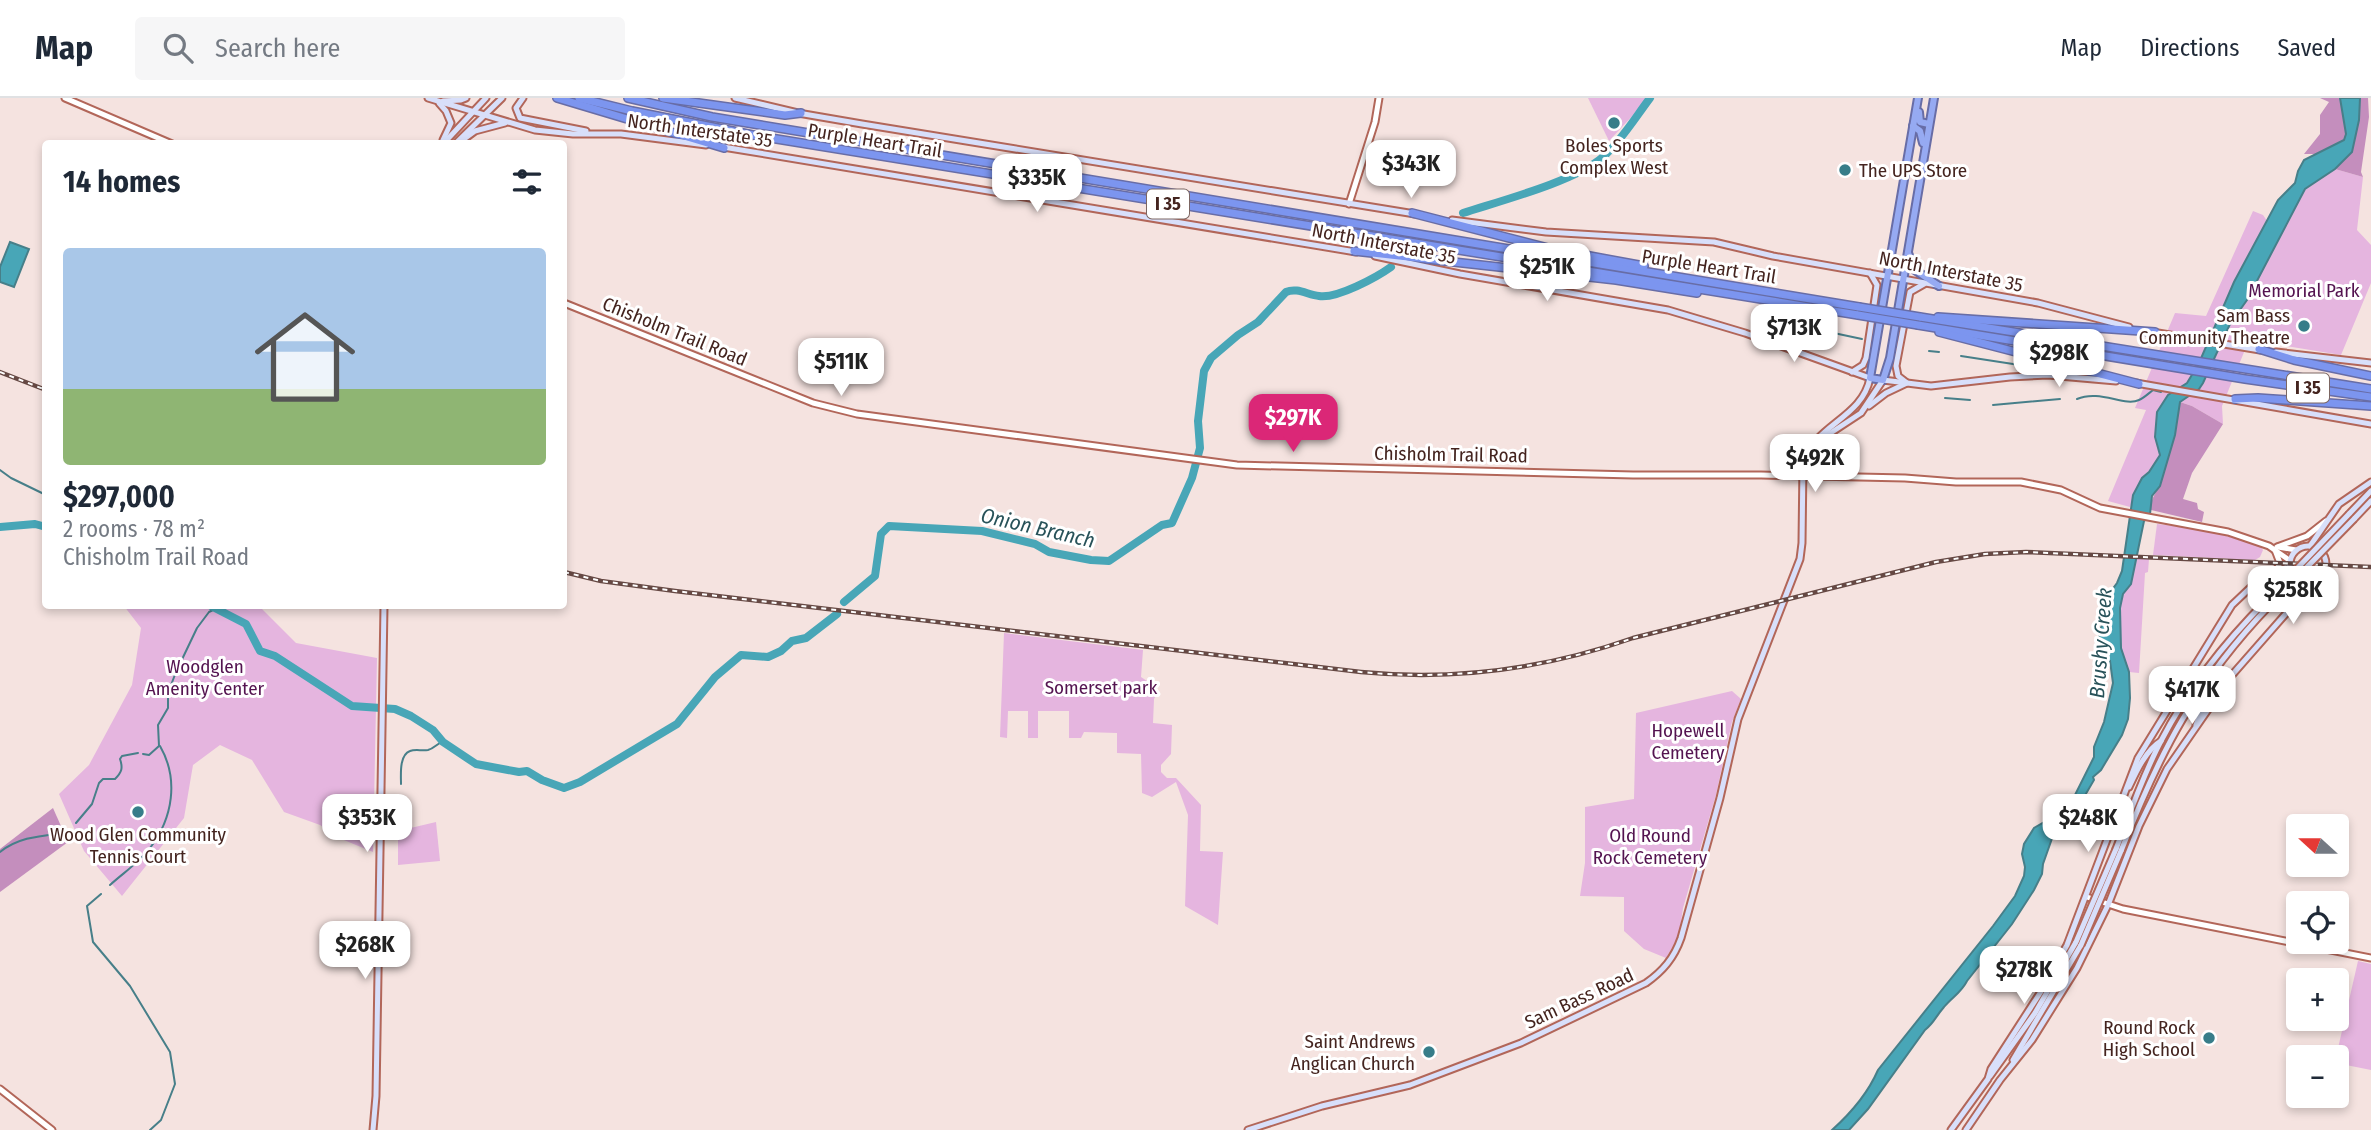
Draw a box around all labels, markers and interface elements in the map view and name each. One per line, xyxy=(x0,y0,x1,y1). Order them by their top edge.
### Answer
search box xyxy=(135,17,625,80)
text: Map xyxy=(35,28,93,68)
icon: search xyxy=(159,29,197,67)
text: Search here xyxy=(215,33,340,64)
text: Map xyxy=(2061,34,2102,62)
text: Directions xyxy=(2140,34,2239,62)
text: Saved xyxy=(2277,34,2336,62)
street label: North Interstate 35 xyxy=(626,109,774,152)
marker: Boles Sports Complex West xyxy=(1606,115,1622,131)
street label: Purple Heart Trail xyxy=(806,119,944,162)
place label: Boles Sports Complex West xyxy=(1560,134,1669,179)
pin: $343K xyxy=(1362,140,1460,200)
text: $343K xyxy=(1382,149,1440,177)
pin: $335K xyxy=(988,155,1086,214)
place label: The UPS Store xyxy=(1859,159,1967,182)
marker: The UPS Store xyxy=(1837,162,1853,178)
icon: filters xyxy=(508,163,546,201)
text: $335K xyxy=(1008,163,1066,191)
text: 14 homes xyxy=(63,164,180,200)
road number: I 35 xyxy=(1147,190,1189,218)
street label: North Interstate 35 xyxy=(1310,218,1458,269)
pin: $251K xyxy=(1498,244,1596,303)
street label: Purple Heart Trail xyxy=(1640,245,1778,288)
street label: North Interstate 35 xyxy=(1877,246,2025,297)
text: $251K xyxy=(1519,252,1575,280)
park label: Memorial Park xyxy=(2248,279,2360,302)
street label: Chisholm Trail Road xyxy=(599,292,750,371)
icon: home xyxy=(242,294,368,420)
pin: $713K xyxy=(1745,304,1843,364)
place label: Sam Bass Community Theatre xyxy=(2139,304,2290,349)
text: $713K xyxy=(1767,313,1821,341)
marker: Sam Bass Community Theatre xyxy=(2296,318,2312,334)
pin: $298K xyxy=(2010,330,2108,389)
pin: $511K xyxy=(792,338,890,398)
text: $298K xyxy=(2029,338,2089,366)
text: $511K xyxy=(814,347,868,375)
road number: I 35 xyxy=(2287,374,2329,402)
pin: $297K xyxy=(1244,394,1342,454)
text: $297K xyxy=(1265,403,1321,431)
pin: $492K xyxy=(1766,434,1864,494)
street label: Chisholm Trail Road xyxy=(1374,442,1528,467)
text: $492K xyxy=(1786,443,1844,471)
text: $297,000 xyxy=(63,479,175,515)
water label: Onion Branch xyxy=(978,502,1098,554)
text: 2 rooms · 78 m² xyxy=(63,515,205,543)
text: Chisholm Trail Road xyxy=(63,543,249,571)
pin: $258K xyxy=(2244,566,2342,626)
text: $258K xyxy=(2264,575,2322,603)
water label: Brushy Creek xyxy=(2084,587,2118,699)
park label: Woodglen Amenity Center xyxy=(146,655,265,700)
pin: $417K xyxy=(2143,666,2241,726)
text: $417K xyxy=(2165,675,2219,703)
park label: Somerset park xyxy=(1045,676,1157,699)
park label: Hopewell Cemetery xyxy=(1651,719,1725,764)
pin: $353K xyxy=(318,794,416,854)
pin: $248K xyxy=(2039,794,2137,854)
text: $353K xyxy=(338,803,396,831)
text: $248K xyxy=(2059,803,2117,831)
marker: Wood Glen Community Tennis Court xyxy=(130,804,146,820)
north arrow xyxy=(2286,814,2348,877)
map controls xyxy=(2286,814,2349,1108)
place label: Wood Glen Community Tennis Court xyxy=(50,823,227,868)
park label: Old Round Rock Cemetery xyxy=(1593,824,1708,869)
button: locate xyxy=(2286,891,2349,954)
pin: $268K xyxy=(316,922,414,981)
text: $268K xyxy=(335,930,395,958)
pin: $278K xyxy=(1975,946,2073,1006)
text: $278K xyxy=(1996,955,2052,983)
street label: Sam Bass Road xyxy=(1521,963,1637,1034)
button: + xyxy=(2286,968,2349,1031)
place label: Round Rock High School xyxy=(2103,1016,2195,1061)
place label: Saint Andrews Anglican Church xyxy=(1291,1030,1415,1075)
marker: Round Rock High School xyxy=(2201,1030,2217,1046)
marker: Saint Andrews Anglican Church xyxy=(1421,1044,1437,1060)
button: − xyxy=(2286,1045,2349,1108)

